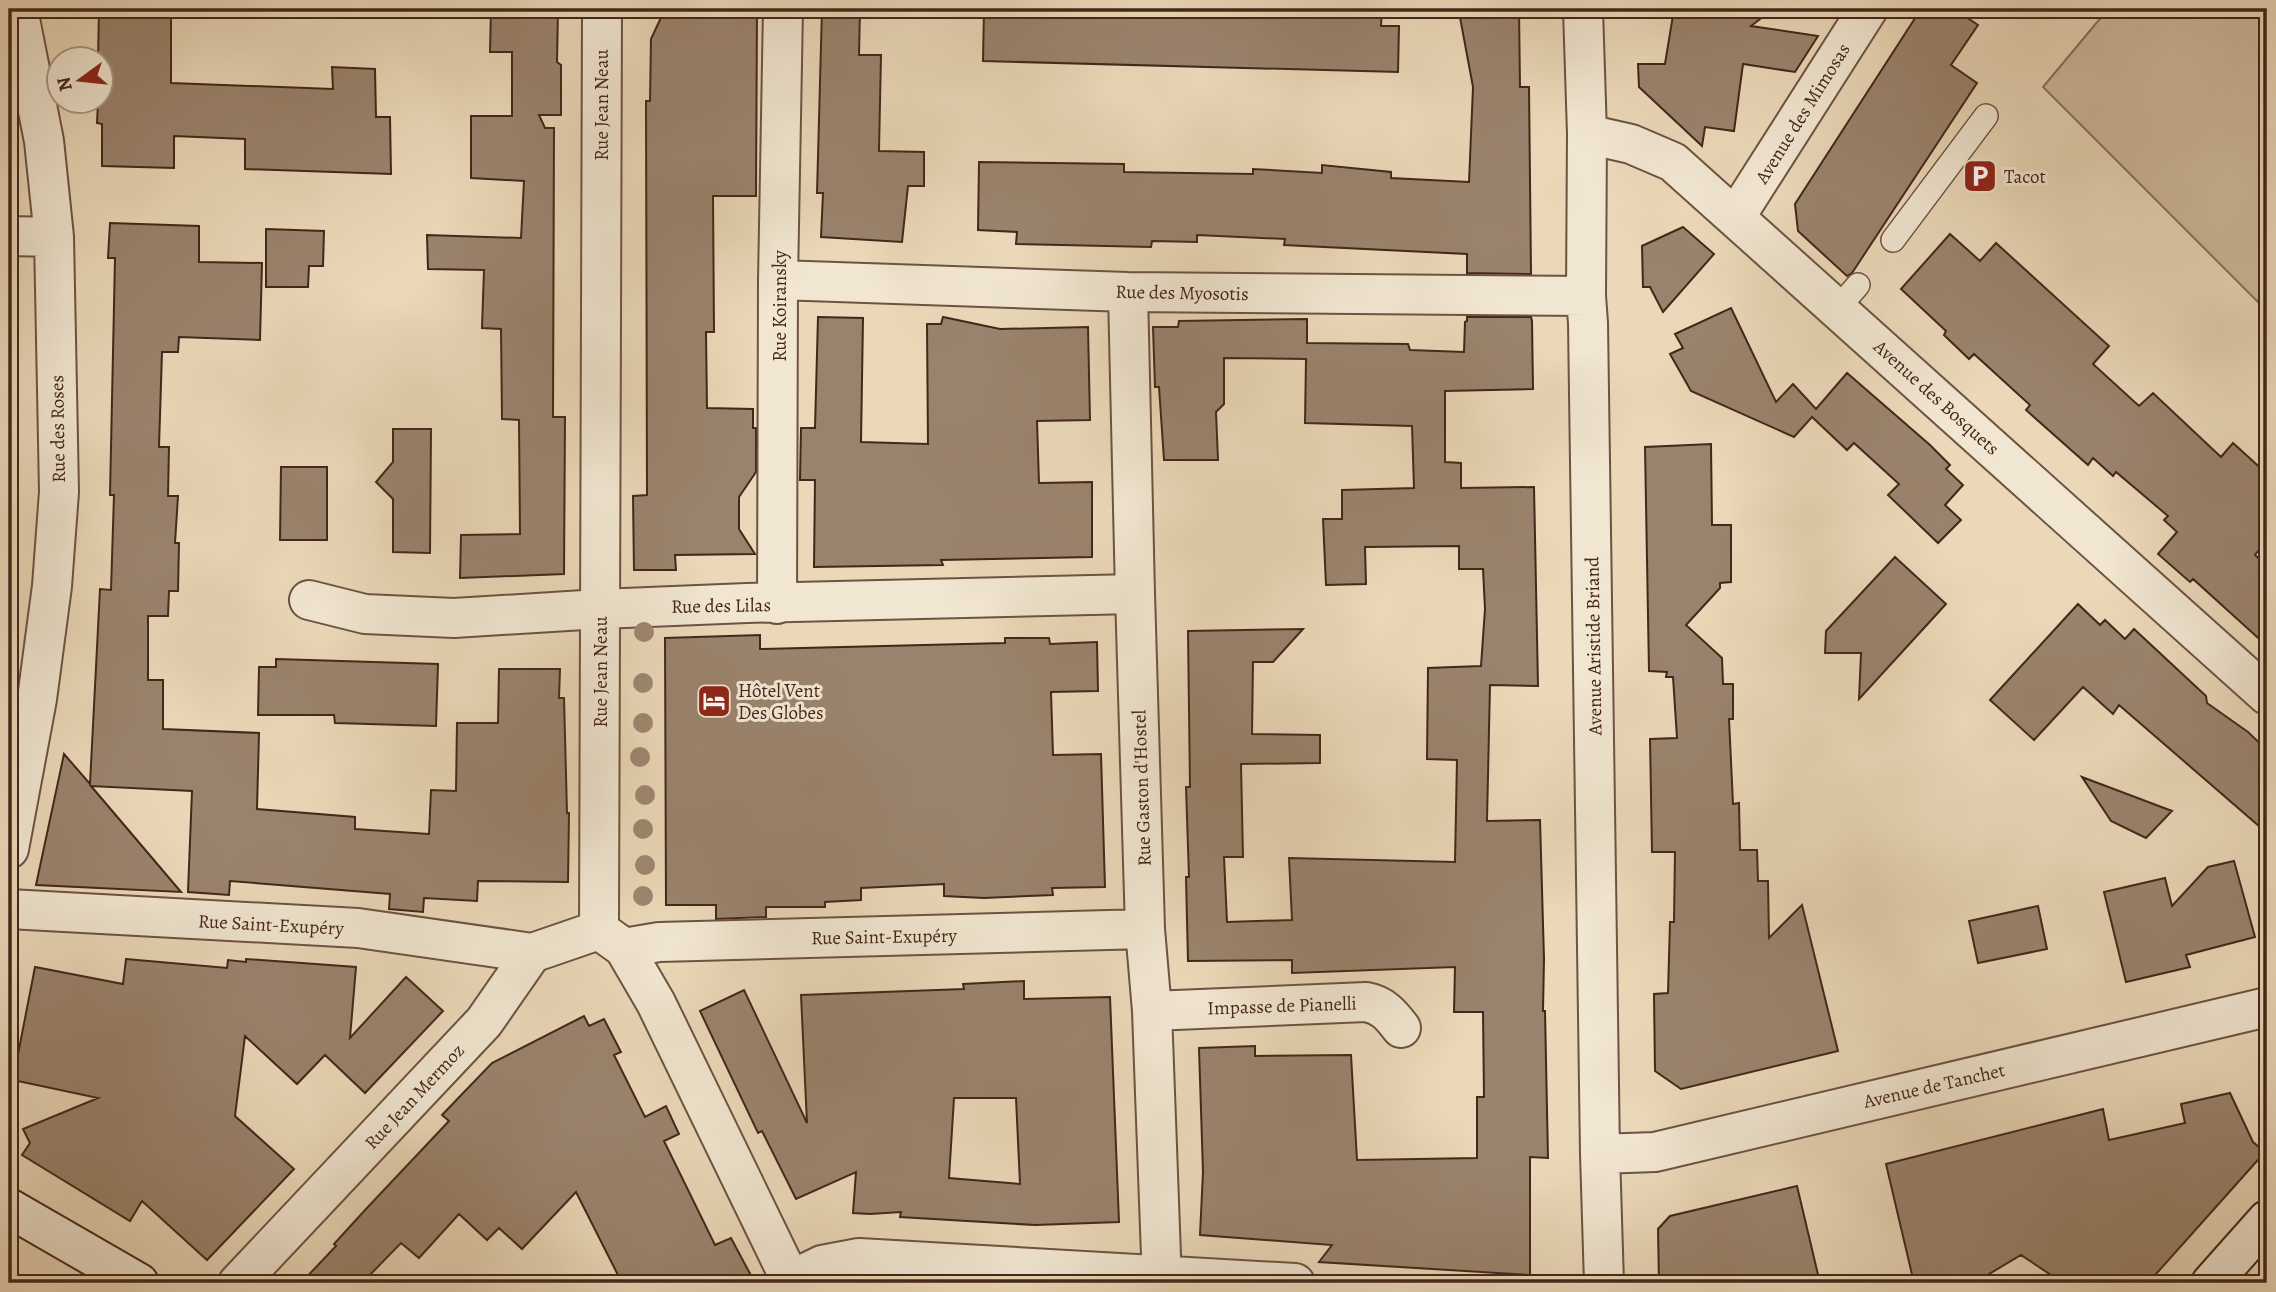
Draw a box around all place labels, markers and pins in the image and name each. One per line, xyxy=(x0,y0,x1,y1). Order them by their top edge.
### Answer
parking icon: Tacot xyxy=(1961,157,1999,195)
place label: Tacot xyxy=(2004,164,2046,190)
place label: Hôtel Vent Des Globes xyxy=(738,678,824,726)
hotel icon: Hôtel Vent Des Globes xyxy=(695,682,733,720)

